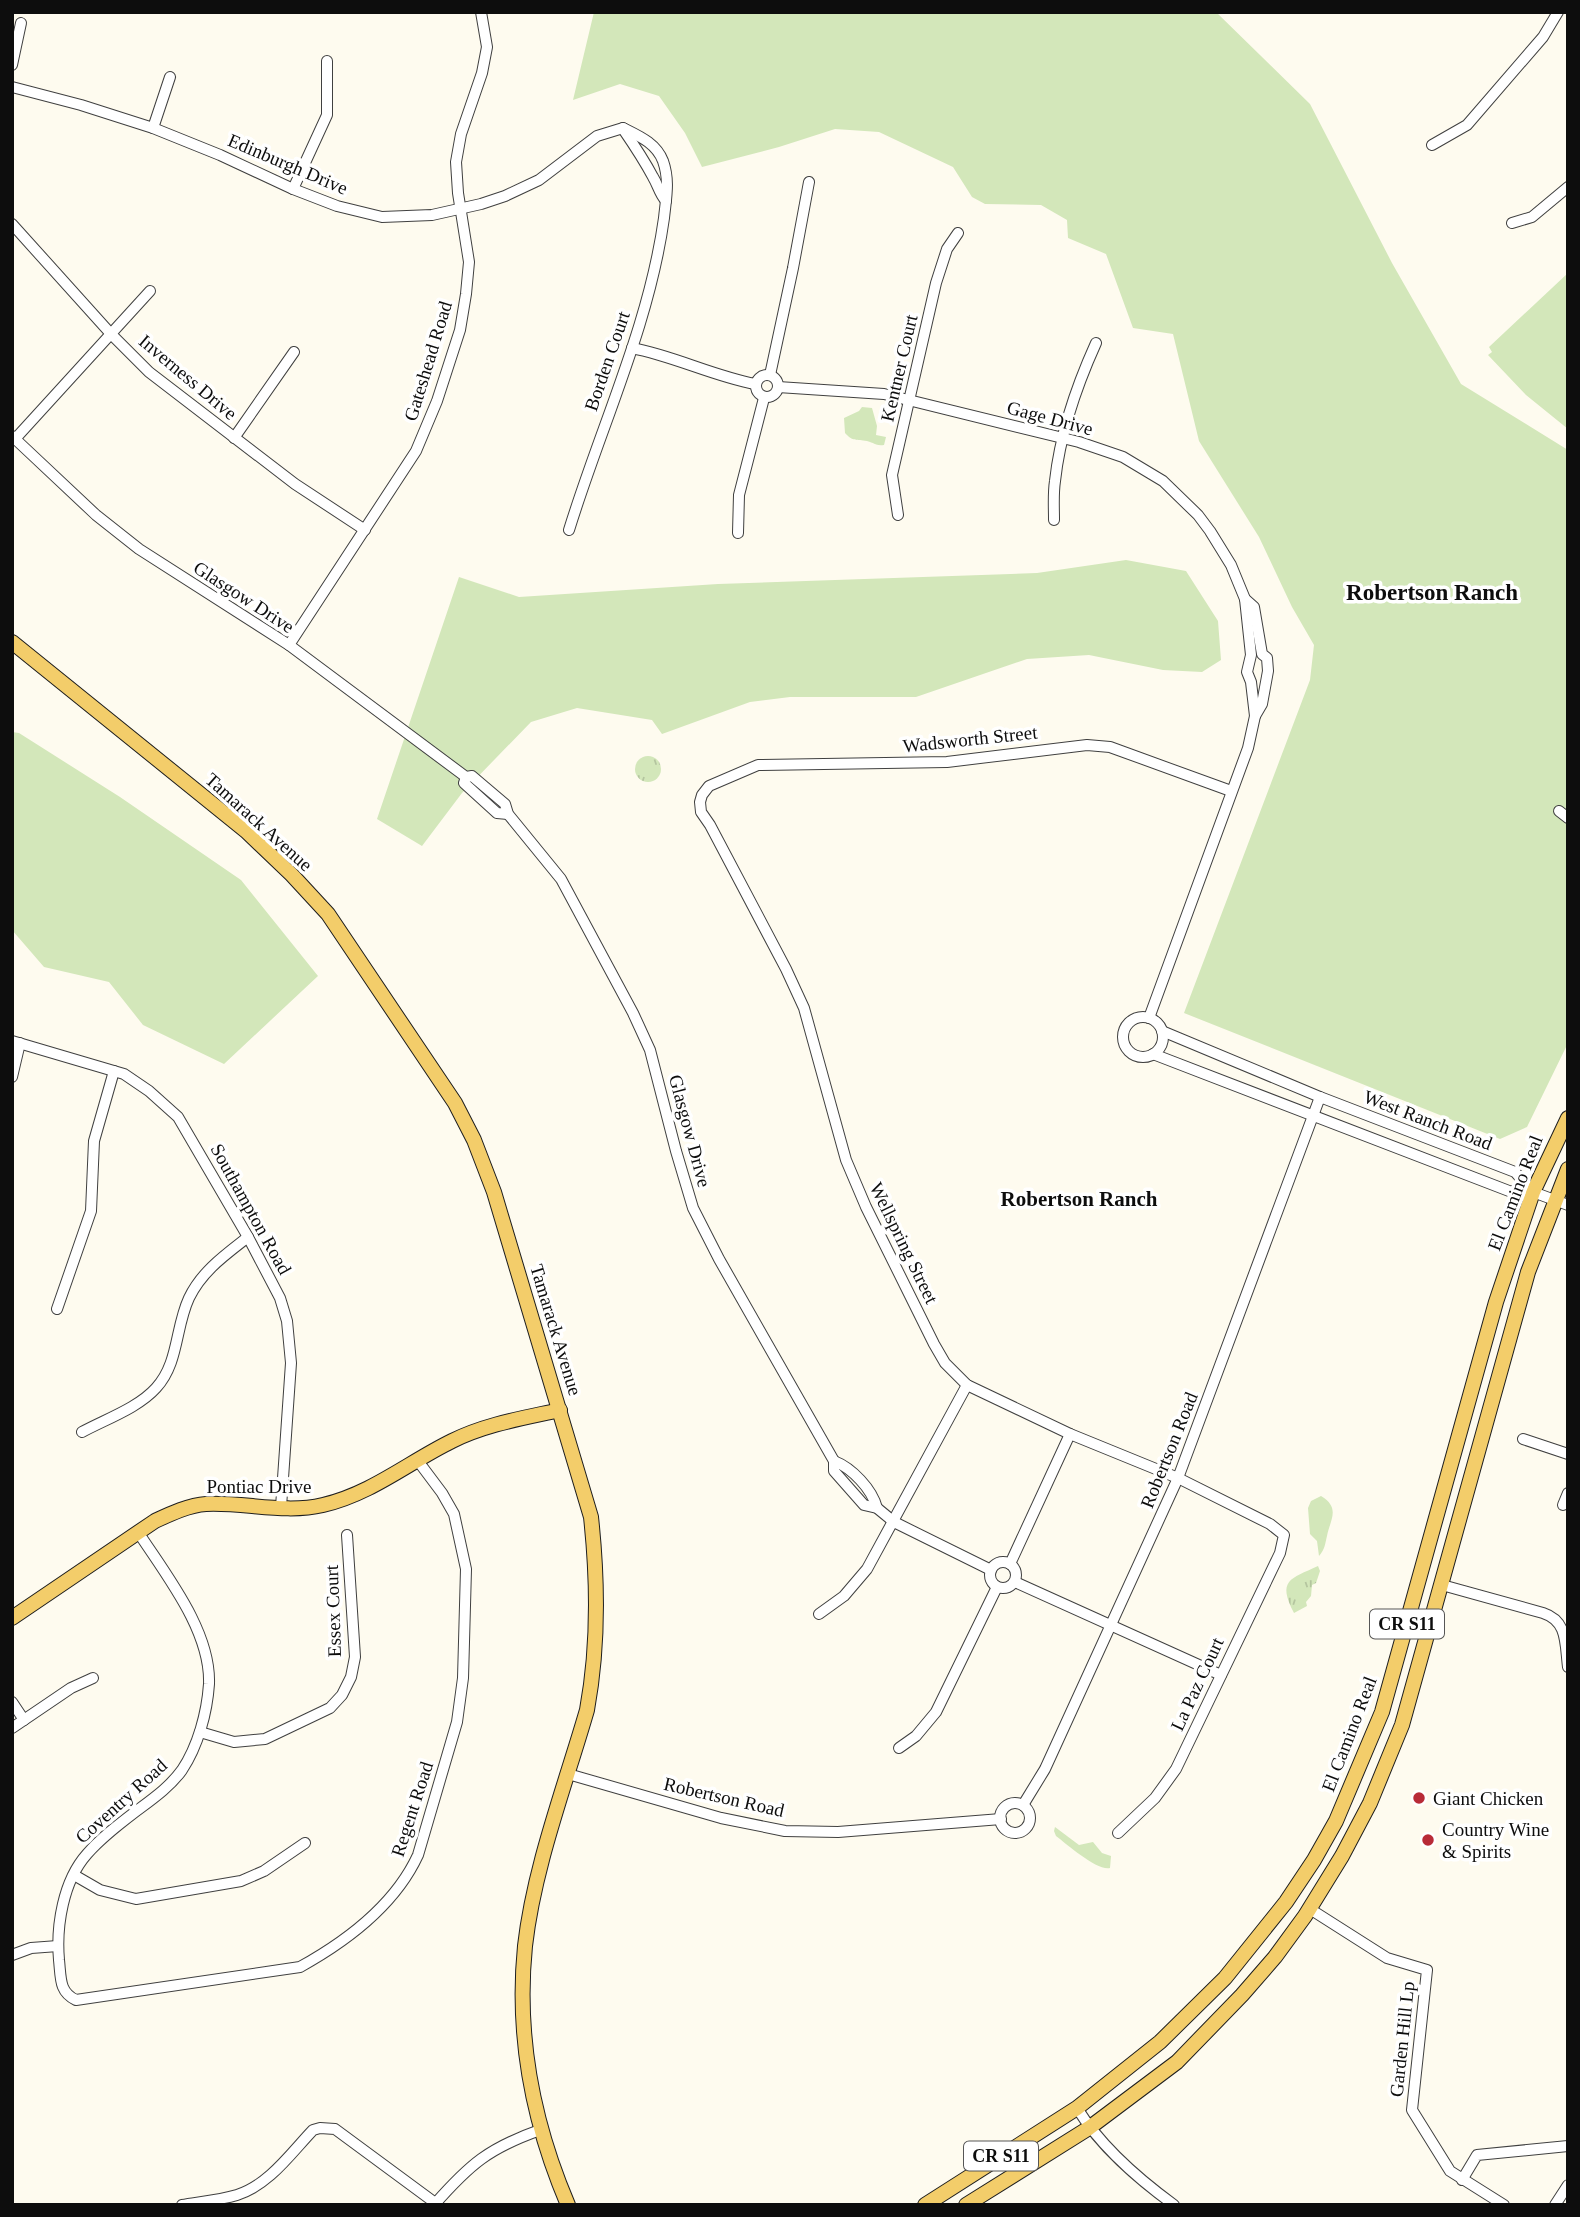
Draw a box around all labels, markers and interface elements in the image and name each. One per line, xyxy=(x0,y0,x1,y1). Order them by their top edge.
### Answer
street label: Edinburgh Drive xyxy=(225,129,351,199)
street label: Gateshead Road xyxy=(400,298,456,423)
street label: Borden Court xyxy=(580,308,634,414)
street label: Kentner Court xyxy=(876,312,922,424)
street label: Inverness Drive xyxy=(135,330,241,424)
street label: Gage Drive xyxy=(1005,396,1095,440)
street label: Glasgow Drive xyxy=(190,557,298,637)
district label: Robertson Ranch xyxy=(1346,580,1518,605)
street label: Wadsworth Street xyxy=(902,721,1039,757)
street label: Tamarack Avenue xyxy=(201,769,317,875)
street label: Glasgow Drive xyxy=(665,1072,715,1190)
street label: West Ranch Road xyxy=(1361,1086,1496,1154)
street label: El Camino Real xyxy=(1483,1133,1547,1253)
street label: Southampton Road xyxy=(206,1140,296,1278)
street label: Wellspring Street xyxy=(866,1179,943,1308)
district label: Robertson Ranch xyxy=(1001,1187,1158,1211)
street label: Tamarack Avenue xyxy=(526,1262,586,1398)
street label: Robertson Road xyxy=(1136,1389,1202,1511)
street label: Pontiac Drive xyxy=(206,1476,312,1497)
street label: Essex Court xyxy=(321,1564,345,1658)
road number: CR S11 xyxy=(1370,1610,1444,1638)
street label: La Paz Court xyxy=(1166,1633,1228,1734)
street label: El Camino Real xyxy=(1317,1674,1381,1794)
street label: Coventry Road xyxy=(71,1754,171,1847)
street label: Regent Road xyxy=(387,1758,437,1859)
street label: Robertson Road xyxy=(662,1773,787,1821)
place label: Giant Chicken xyxy=(1433,1788,1544,1809)
marker: Giant Chicken xyxy=(1411,1790,1427,1806)
place label: Country Wine & Spirits xyxy=(1442,1819,1549,1862)
marker: Country Wine & Spirits xyxy=(1420,1832,1436,1848)
street label: Garden Hill Lp xyxy=(1385,1980,1419,2098)
road number: CR S11 xyxy=(964,2142,1038,2170)

